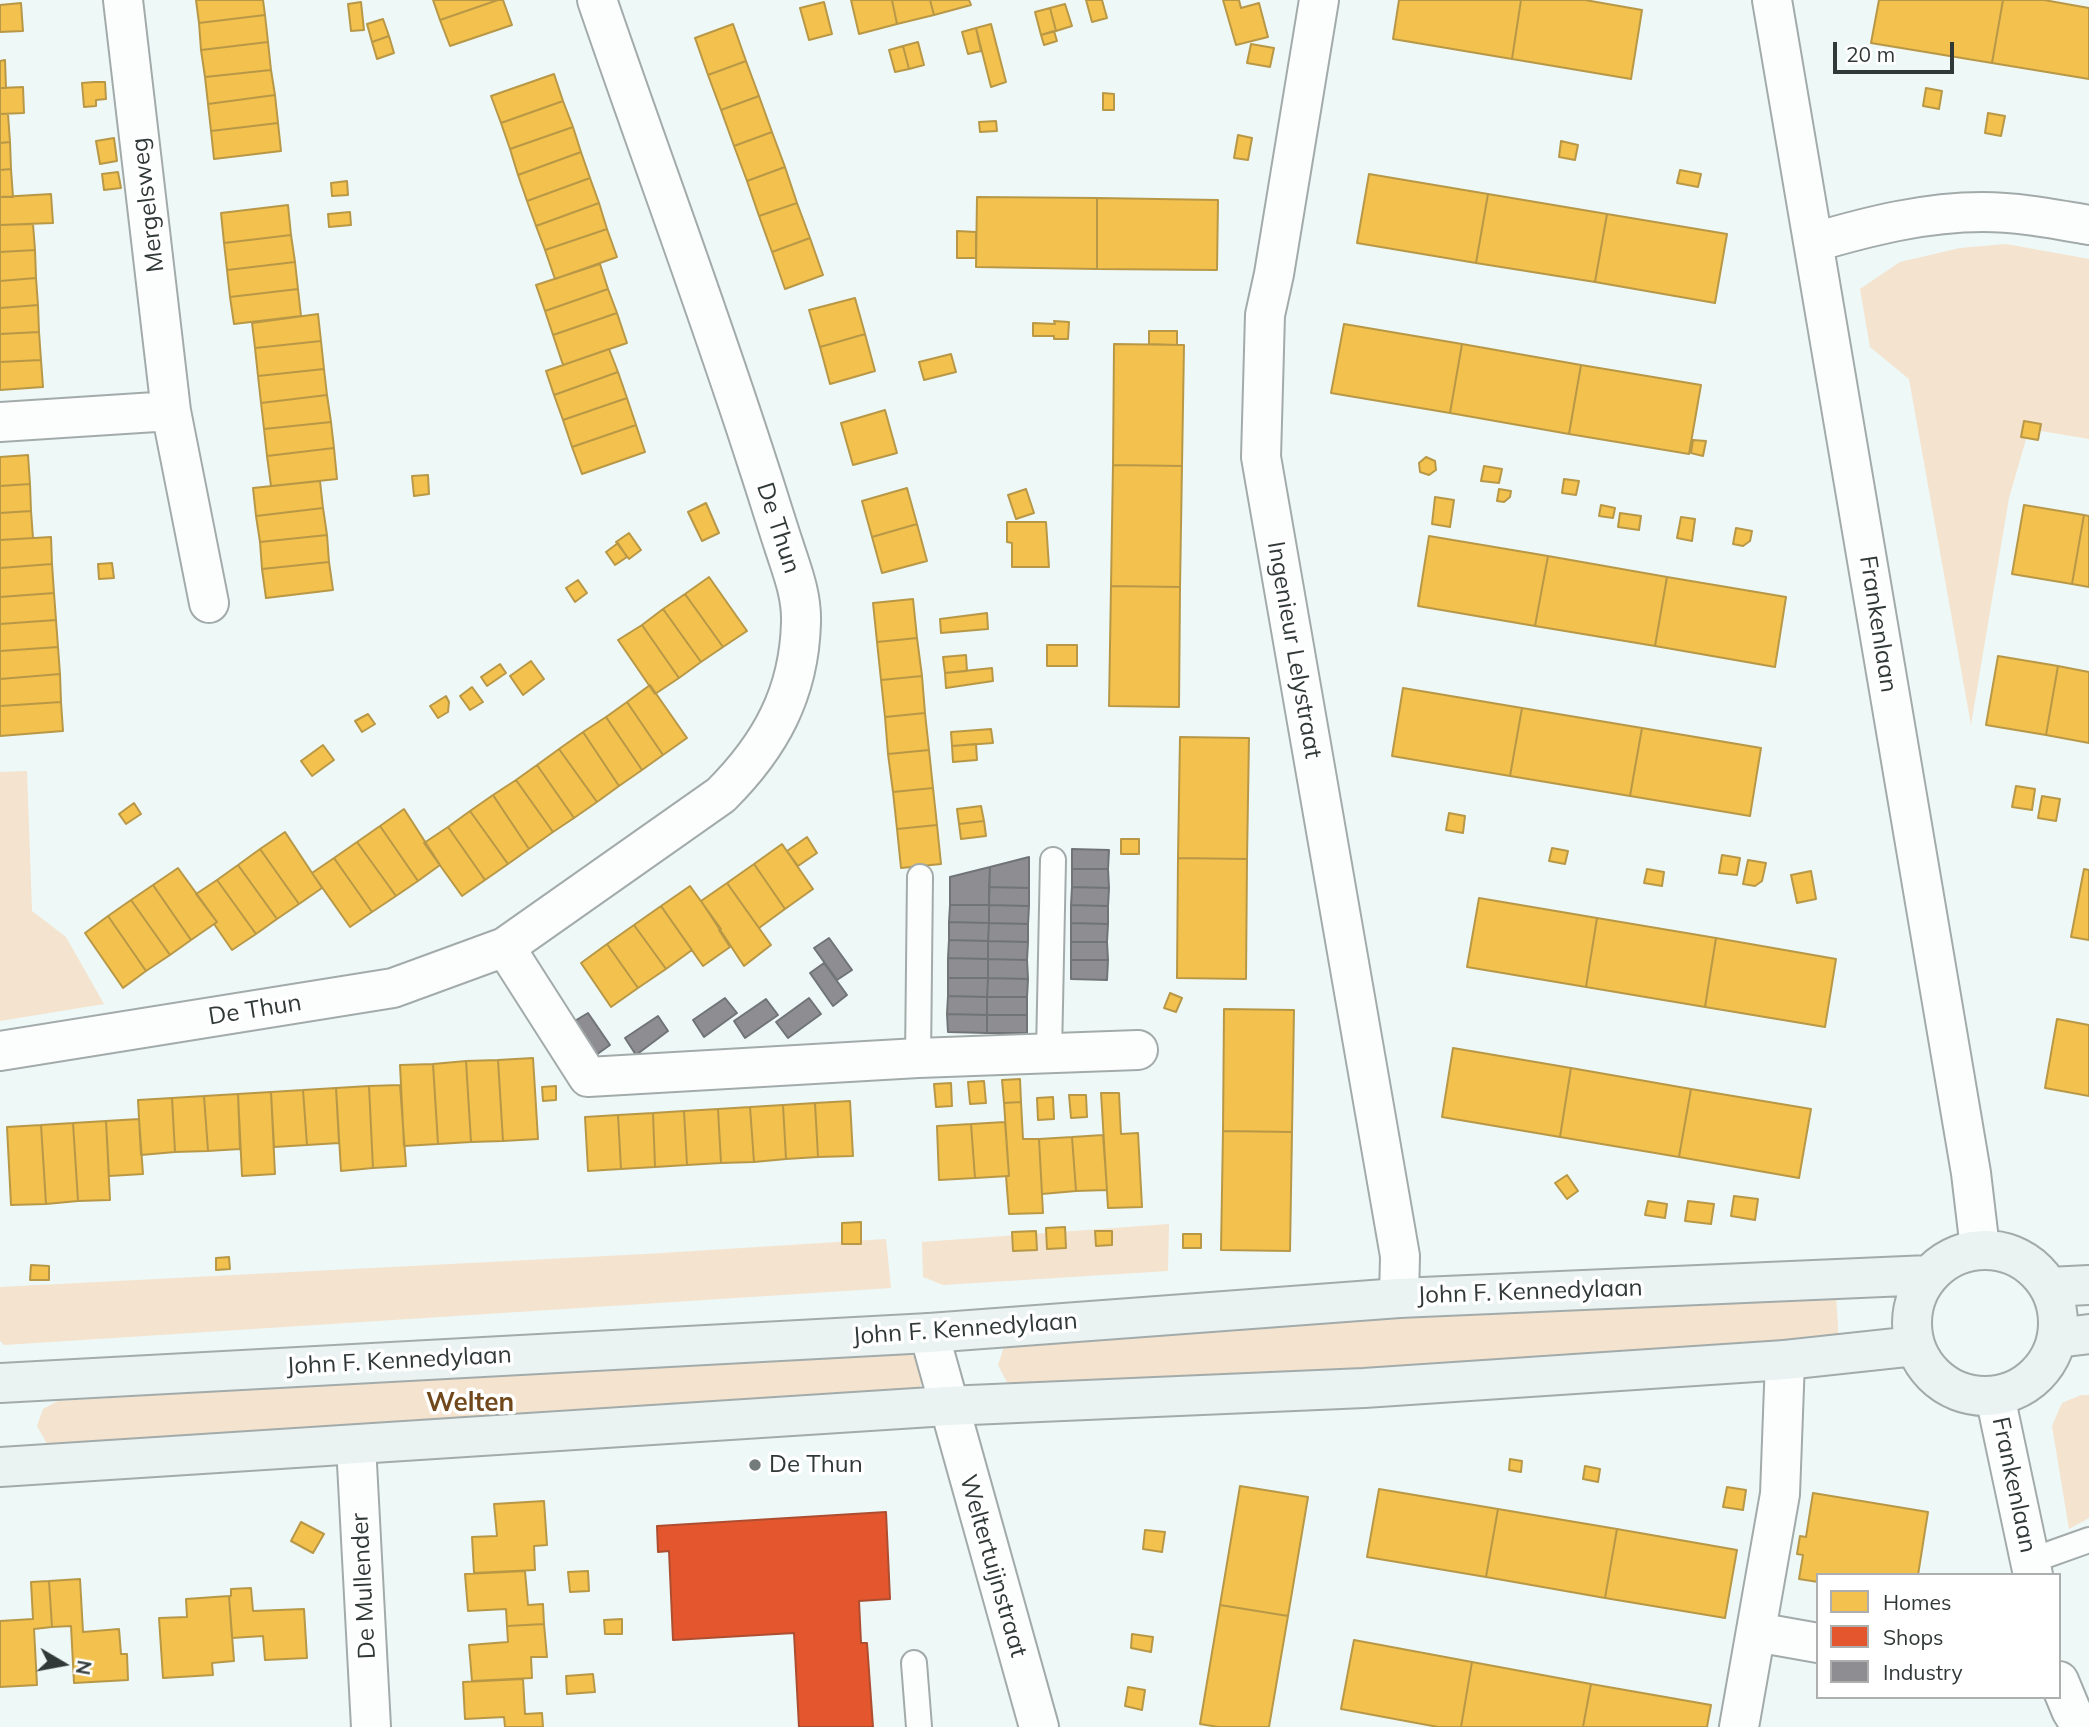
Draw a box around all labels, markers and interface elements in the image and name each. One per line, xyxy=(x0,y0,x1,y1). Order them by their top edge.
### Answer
scale bar xyxy=(1837,28,1958,72)
text: 20 m xyxy=(1846,41,1895,67)
street label: Mergelsweg xyxy=(125,136,171,274)
street label: De Thun xyxy=(750,479,806,577)
street label: Ingenieur Lelystraat xyxy=(1261,539,1327,761)
street label: Frankenlaan xyxy=(1853,554,1903,694)
street label: De Thun xyxy=(206,988,304,1032)
street label: John F. Kennedylaan xyxy=(1417,1274,1643,1310)
street label: John F. Kennedylaan xyxy=(852,1307,1078,1351)
street label: John F. Kennedylaan xyxy=(286,1341,512,1381)
district label: Welten xyxy=(426,1387,514,1419)
street label: Frankenlaan xyxy=(1986,1414,2042,1556)
place label: De Thun xyxy=(769,1451,863,1479)
marker: De Thun xyxy=(747,1457,763,1473)
street label: Weltertuijnstraat xyxy=(953,1471,1033,1661)
street label: De Mullender xyxy=(346,1512,382,1660)
legend xyxy=(1816,1573,2061,1699)
text: Homes xyxy=(1883,1589,1951,1615)
text: Shops xyxy=(1883,1624,1943,1650)
north arrow xyxy=(28,1629,98,1699)
text: N xyxy=(71,1658,97,1677)
text: Industry xyxy=(1883,1659,1963,1685)

